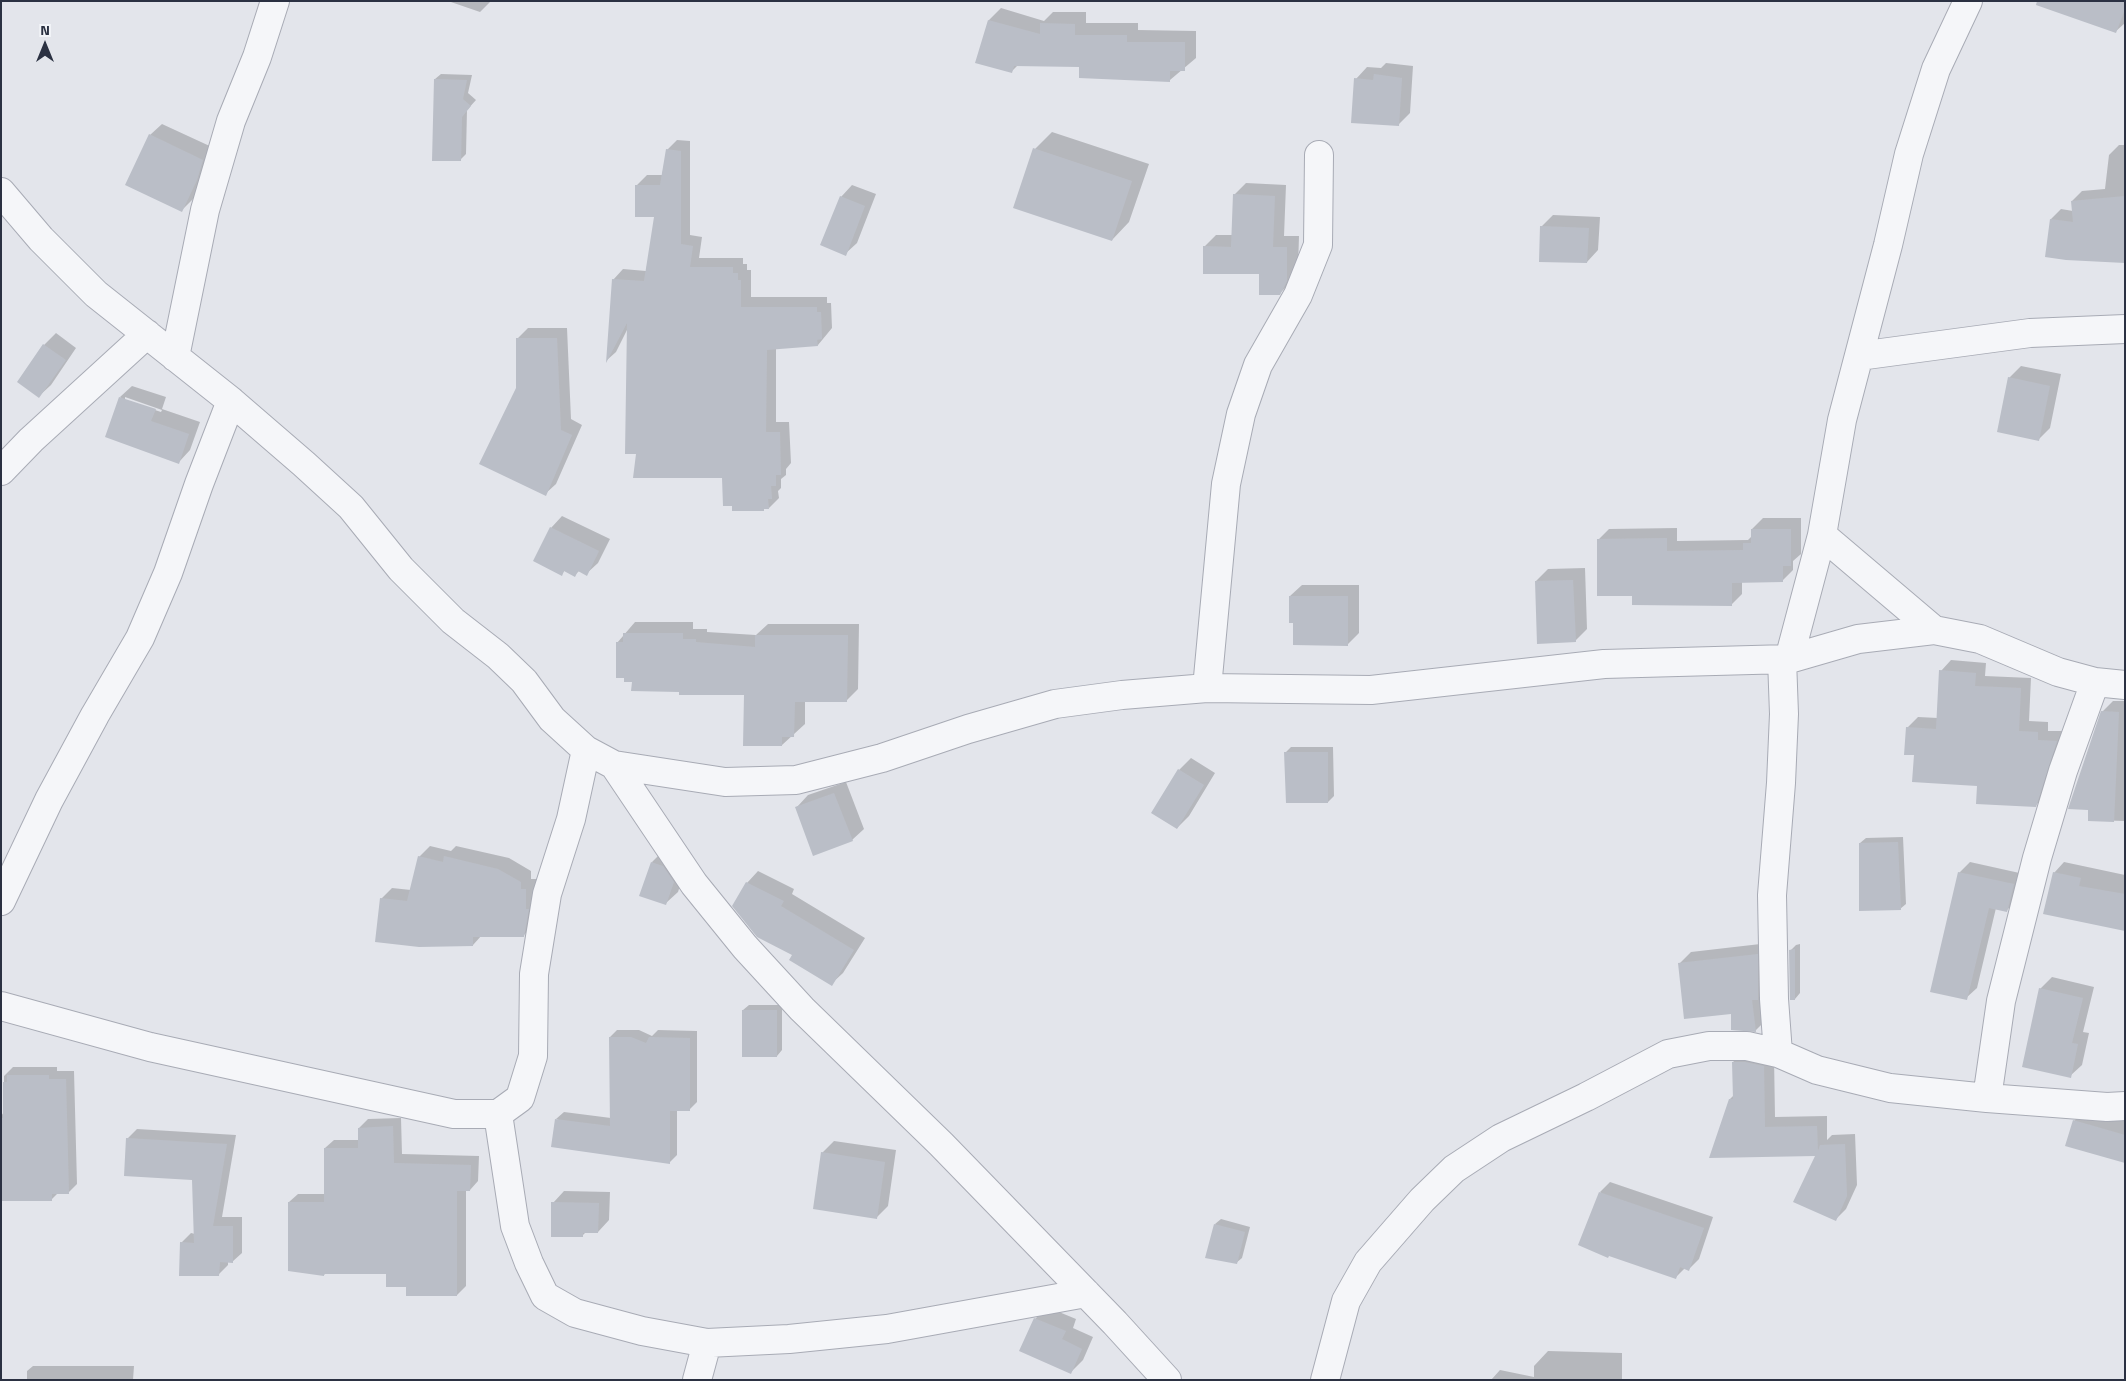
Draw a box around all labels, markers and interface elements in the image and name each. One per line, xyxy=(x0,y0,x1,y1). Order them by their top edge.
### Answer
text: N xyxy=(40,19,50,40)
north arrow xyxy=(20,20,70,70)

